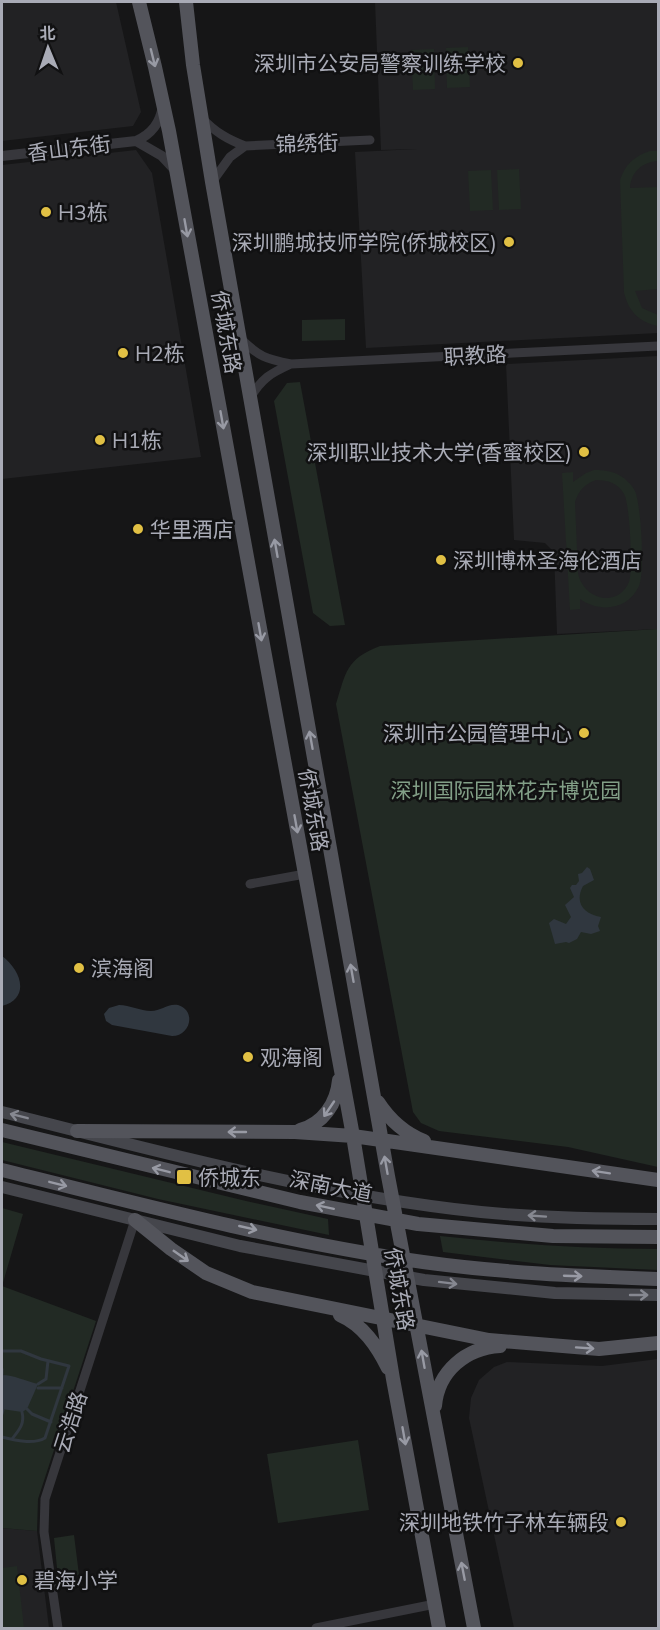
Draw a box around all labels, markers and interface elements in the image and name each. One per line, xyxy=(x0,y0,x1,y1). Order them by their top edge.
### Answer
north arrow xyxy=(18,18,78,78)
text: 北 xyxy=(39,23,56,43)
one-way arrow xyxy=(148,48,160,67)
place label: 深圳市公安局警察训练学校 xyxy=(254,50,506,76)
marker: 深圳市公安局警察训练学校 xyxy=(511,56,525,70)
street label: 锦绣街 xyxy=(275,129,339,157)
street label: 香山东街 xyxy=(26,130,112,166)
place label: H3栋 xyxy=(58,199,108,225)
marker: H3栋 xyxy=(39,205,53,219)
one-way arrow xyxy=(181,218,192,238)
place label: 深圳鹏城技师学院(侨城校区) xyxy=(232,229,497,255)
marker: 深圳鹏城技师学院(侨城校区) xyxy=(502,235,516,249)
street label: 侨城东路 xyxy=(207,288,247,376)
place label: H2栋 xyxy=(135,340,185,366)
street label: 职教路 xyxy=(443,340,507,370)
marker: H2栋 xyxy=(116,346,130,360)
one-way arrow xyxy=(216,410,227,429)
place label: H1栋 xyxy=(112,427,162,453)
marker: H1栋 xyxy=(93,433,107,447)
place label: 深圳职业技术大学(香蜜校区) xyxy=(307,439,572,465)
marker: 深圳职业技术大学(香蜜校区) xyxy=(577,445,591,459)
place label: 华里酒店 xyxy=(150,516,234,542)
marker: 华里酒店 xyxy=(131,522,145,536)
one-way arrow xyxy=(271,539,282,558)
place label: 深圳博林圣海伦酒店 xyxy=(453,547,642,573)
marker: 深圳博林圣海伦酒店 xyxy=(434,553,448,567)
one-way arrow xyxy=(255,622,266,642)
place label: 深圳市公园管理中心 xyxy=(383,720,572,746)
marker: 深圳市公园管理中心 xyxy=(577,726,591,740)
one-way arrow xyxy=(305,731,316,750)
street label: 侨城东路 xyxy=(294,766,334,854)
park label: 深圳国际园林花卉博览园 xyxy=(391,777,622,803)
one-way arrow xyxy=(290,814,301,834)
place label: 滨海阁 xyxy=(91,955,154,981)
marker: 滨海阁 xyxy=(72,961,86,975)
one-way arrow xyxy=(346,964,357,984)
place label: 观海阁 xyxy=(260,1044,323,1070)
marker: 观海阁 xyxy=(241,1050,255,1064)
one-way arrow xyxy=(322,1100,335,1117)
one-way arrow xyxy=(9,1110,28,1122)
one-way arrow xyxy=(227,1126,247,1138)
one-way arrow xyxy=(381,1156,392,1176)
one-way arrow xyxy=(152,1164,171,1176)
place label: 侨城东 xyxy=(198,1164,261,1190)
street label: 深南大道 xyxy=(287,1165,375,1207)
one-way arrow xyxy=(591,1166,611,1177)
marker: 侨城东 xyxy=(175,1168,193,1186)
one-way arrow xyxy=(48,1178,67,1190)
one-way arrow xyxy=(315,1201,335,1212)
one-way arrow xyxy=(528,1210,548,1221)
one-way arrow xyxy=(238,1223,257,1235)
street label: 侨城东路 xyxy=(380,1245,420,1333)
one-way arrow xyxy=(173,1250,189,1262)
one-way arrow xyxy=(562,1271,582,1282)
one-way arrow xyxy=(438,1277,458,1288)
one-way arrow xyxy=(628,1289,648,1301)
one-way arrow xyxy=(574,1342,594,1353)
one-way arrow xyxy=(417,1349,428,1369)
street label: 云浩路 xyxy=(48,1388,92,1456)
one-way arrow xyxy=(399,1426,410,1446)
place label: 深圳地铁竹子林车辆段 xyxy=(399,1509,609,1535)
marker: 深圳地铁竹子林车辆段 xyxy=(614,1515,628,1529)
one-way arrow xyxy=(457,1562,468,1581)
place label: 碧海小学 xyxy=(34,1567,118,1593)
marker: 碧海小学 xyxy=(15,1573,29,1587)

